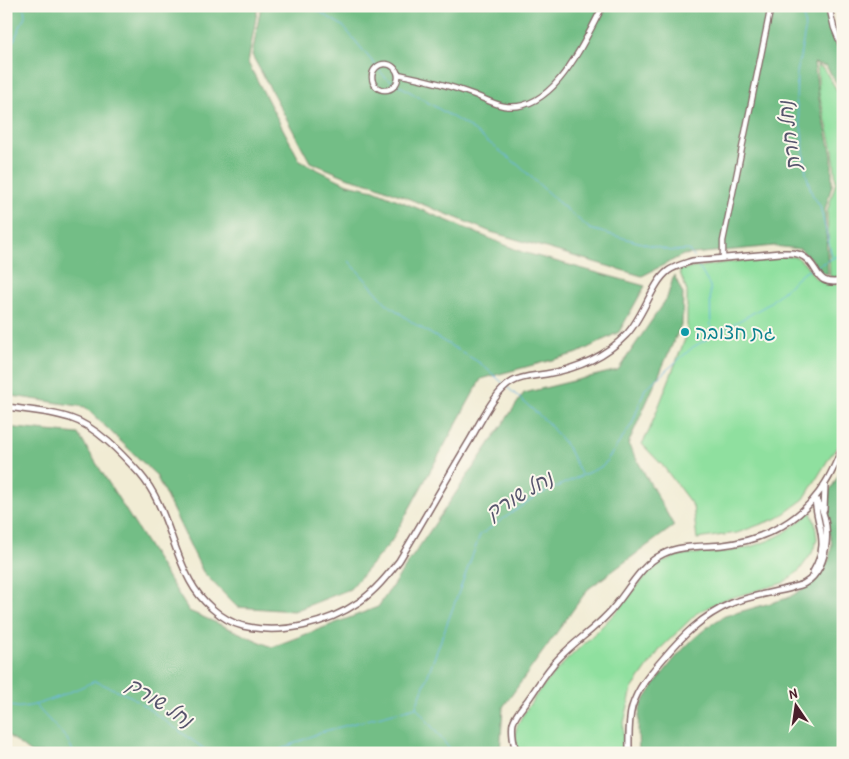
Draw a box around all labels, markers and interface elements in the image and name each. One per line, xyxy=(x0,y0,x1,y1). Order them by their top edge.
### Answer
water label: נחל חרת xyxy=(771,99,806,173)
place label: גת חצובה xyxy=(695,319,776,345)
marker: גת חצובה xyxy=(679,326,691,338)
water label: נחל שורק xyxy=(480,463,558,525)
water label: נחל שורק xyxy=(122,670,199,734)
north arrow xyxy=(772,682,822,732)
text: N xyxy=(787,683,799,703)

